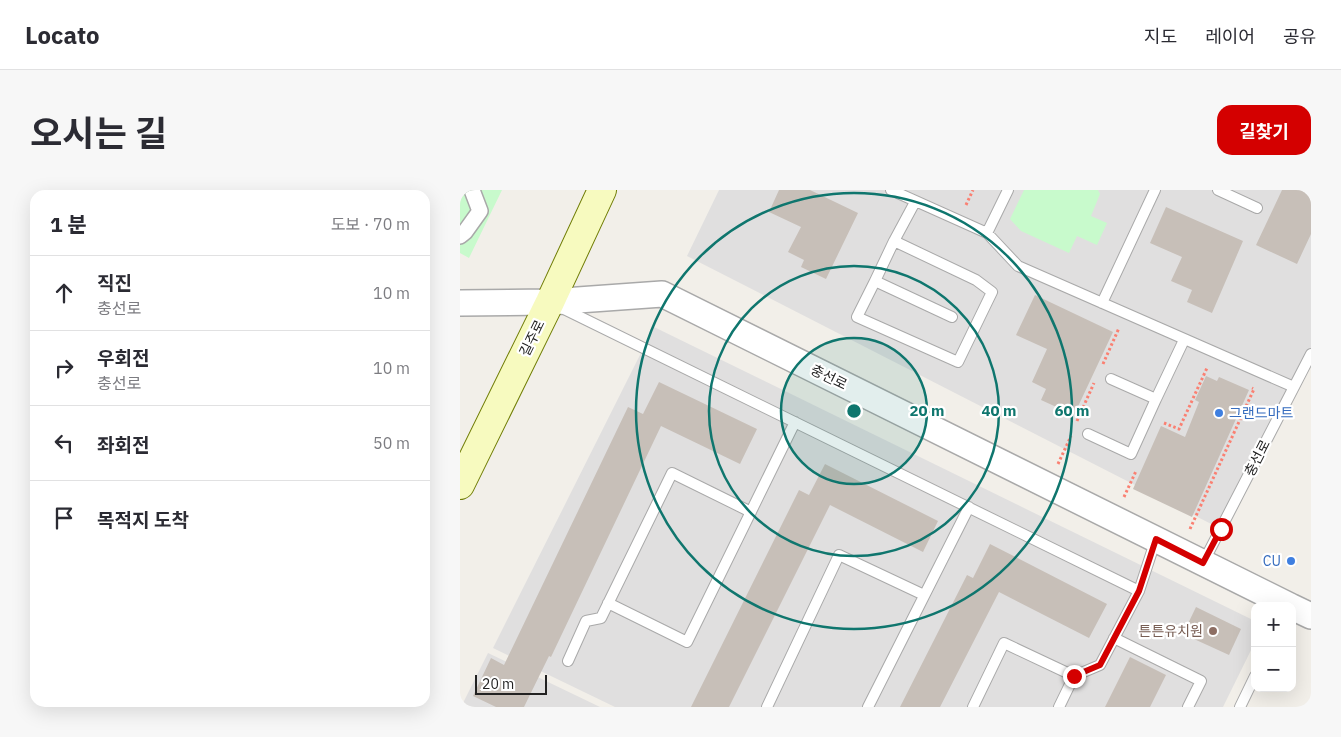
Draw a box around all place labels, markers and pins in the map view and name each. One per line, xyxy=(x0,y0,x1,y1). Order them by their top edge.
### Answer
centre of rings xyxy=(845,402,863,420)
place label: 그랜드마트 xyxy=(1229,404,1294,422)
marker: 그랜드마트 xyxy=(1213,407,1225,419)
place label: CU xyxy=(1263,552,1281,570)
marker: CU xyxy=(1285,555,1297,567)
place label: 튼튼유치원 xyxy=(1139,622,1203,640)
marker: 튼튼유치원 xyxy=(1207,625,1219,637)

